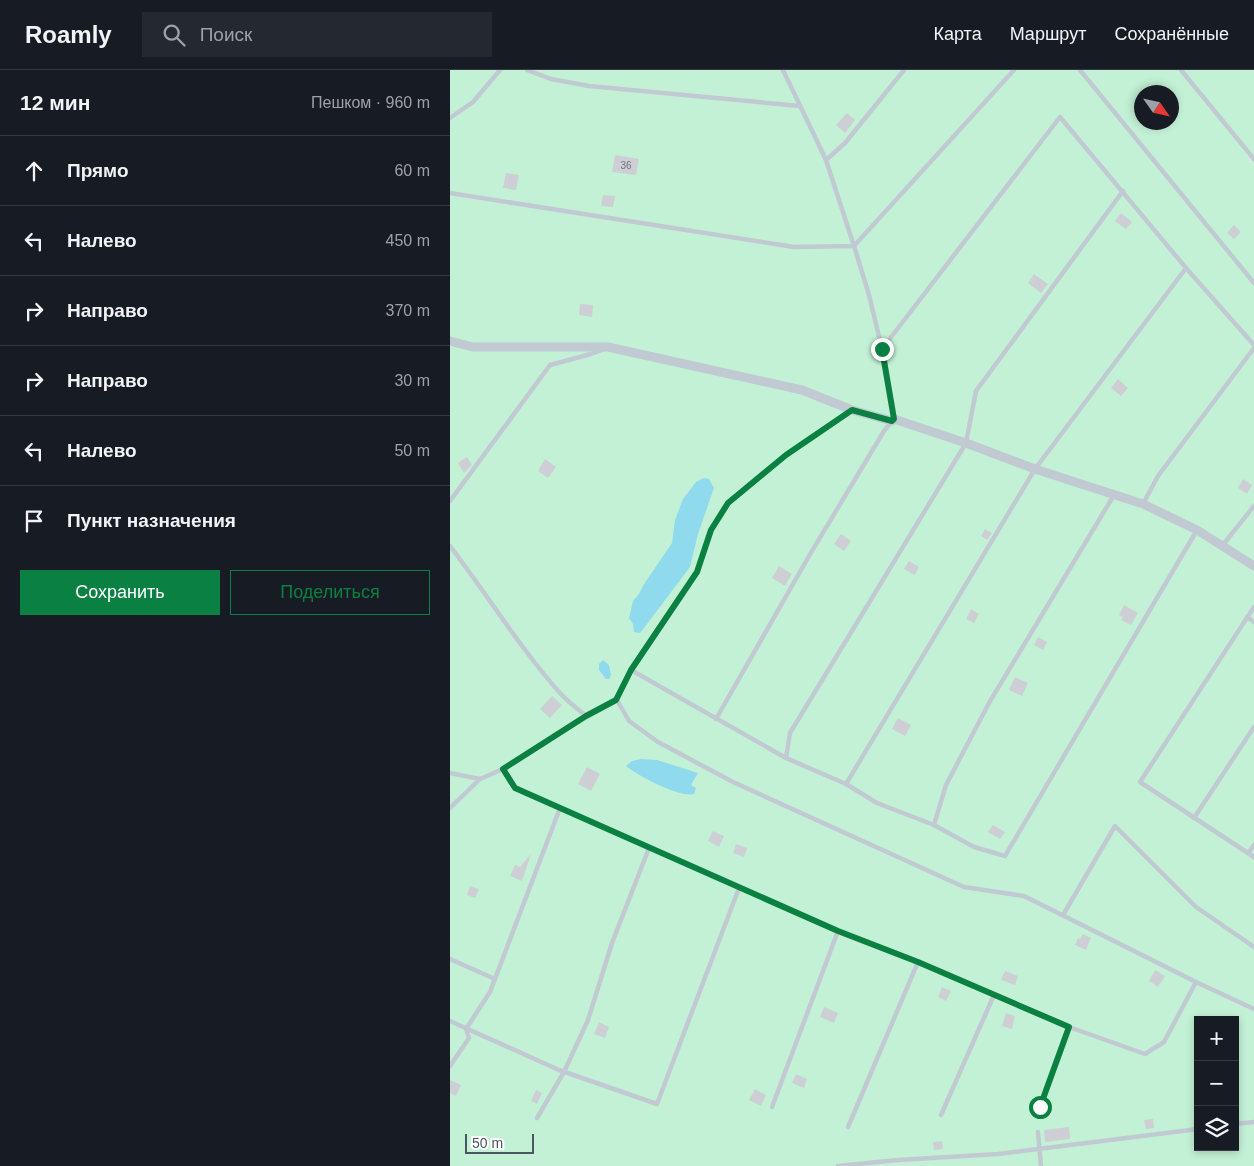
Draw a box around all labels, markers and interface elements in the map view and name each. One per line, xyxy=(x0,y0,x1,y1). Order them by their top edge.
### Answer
search box xyxy=(142,12,492,57)
text: Roamly xyxy=(25,21,112,48)
icon: search xyxy=(160,21,188,49)
text: Поиск xyxy=(200,24,252,45)
text: Карта xyxy=(934,24,982,44)
text: Маршрут xyxy=(1010,24,1086,44)
text: Сохранённые xyxy=(1114,24,1229,44)
north arrow xyxy=(1134,85,1179,130)
text: 12 мин xyxy=(20,91,90,114)
text: Пешком · 960 m xyxy=(311,94,430,111)
icon: ahead xyxy=(20,157,48,185)
text: Прямо xyxy=(67,160,129,181)
house number: 36 xyxy=(620,160,632,171)
text: 60 m xyxy=(394,162,430,179)
icon: left xyxy=(20,227,48,255)
text: Налево xyxy=(67,230,137,251)
text: 450 m xyxy=(386,232,430,249)
icon: right xyxy=(20,297,48,325)
text: Направо xyxy=(67,300,148,321)
text: 370 m xyxy=(386,302,430,319)
route end xyxy=(871,338,894,361)
icon: right xyxy=(20,367,48,395)
text: Направо xyxy=(67,370,148,391)
text: 30 m xyxy=(394,372,430,389)
icon: left xyxy=(20,437,48,465)
text: Налево xyxy=(67,440,137,461)
text: 50 m xyxy=(394,442,430,459)
icon: arrive xyxy=(20,507,48,535)
text: Пункт назначения xyxy=(67,510,236,531)
button: Сохранить xyxy=(20,570,220,615)
button: Поделиться xyxy=(230,570,430,615)
map controls xyxy=(1194,1016,1239,1151)
button: + xyxy=(1194,1016,1239,1061)
button: − xyxy=(1194,1061,1239,1106)
route start xyxy=(1029,1096,1052,1119)
button: layers xyxy=(1194,1106,1239,1151)
scale bar xyxy=(465,1131,534,1154)
text: 50 m xyxy=(472,1135,503,1151)

